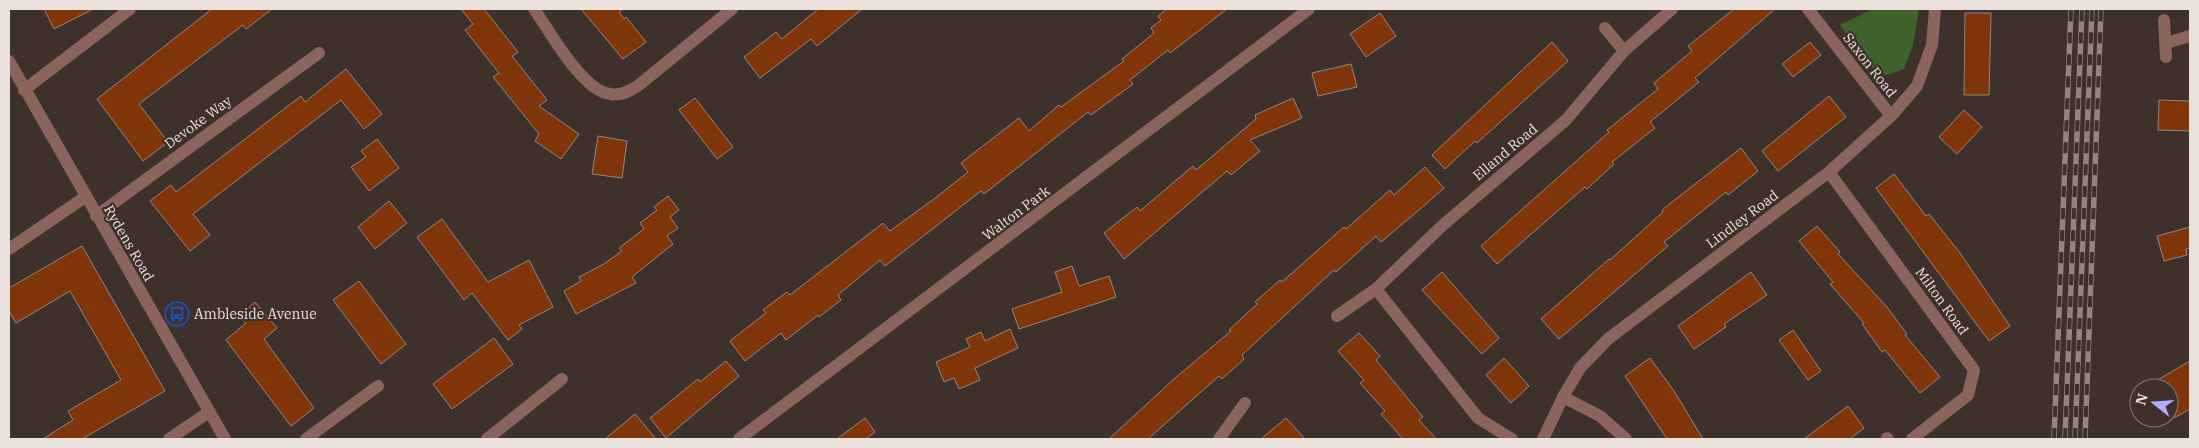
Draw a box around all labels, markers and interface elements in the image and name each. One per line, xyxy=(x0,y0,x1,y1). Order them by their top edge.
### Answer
street label: Saxon Road xyxy=(1839,29,1901,101)
street label: Devoke Way xyxy=(161,91,236,153)
street label: Elland Road xyxy=(1469,119,1541,184)
street label: Walton Park xyxy=(979,181,1054,244)
street label: Lindley Road xyxy=(1702,186,1782,252)
street label: Rydens Road xyxy=(100,202,158,285)
street label: Milton Road xyxy=(1911,264,1973,339)
bus stop icon: Ambleside Avenue xyxy=(164,301,190,327)
place label: Ambleside Avenue xyxy=(194,305,317,323)
north arrow xyxy=(2129,378,2179,428)
text: N xyxy=(2131,391,2152,407)

